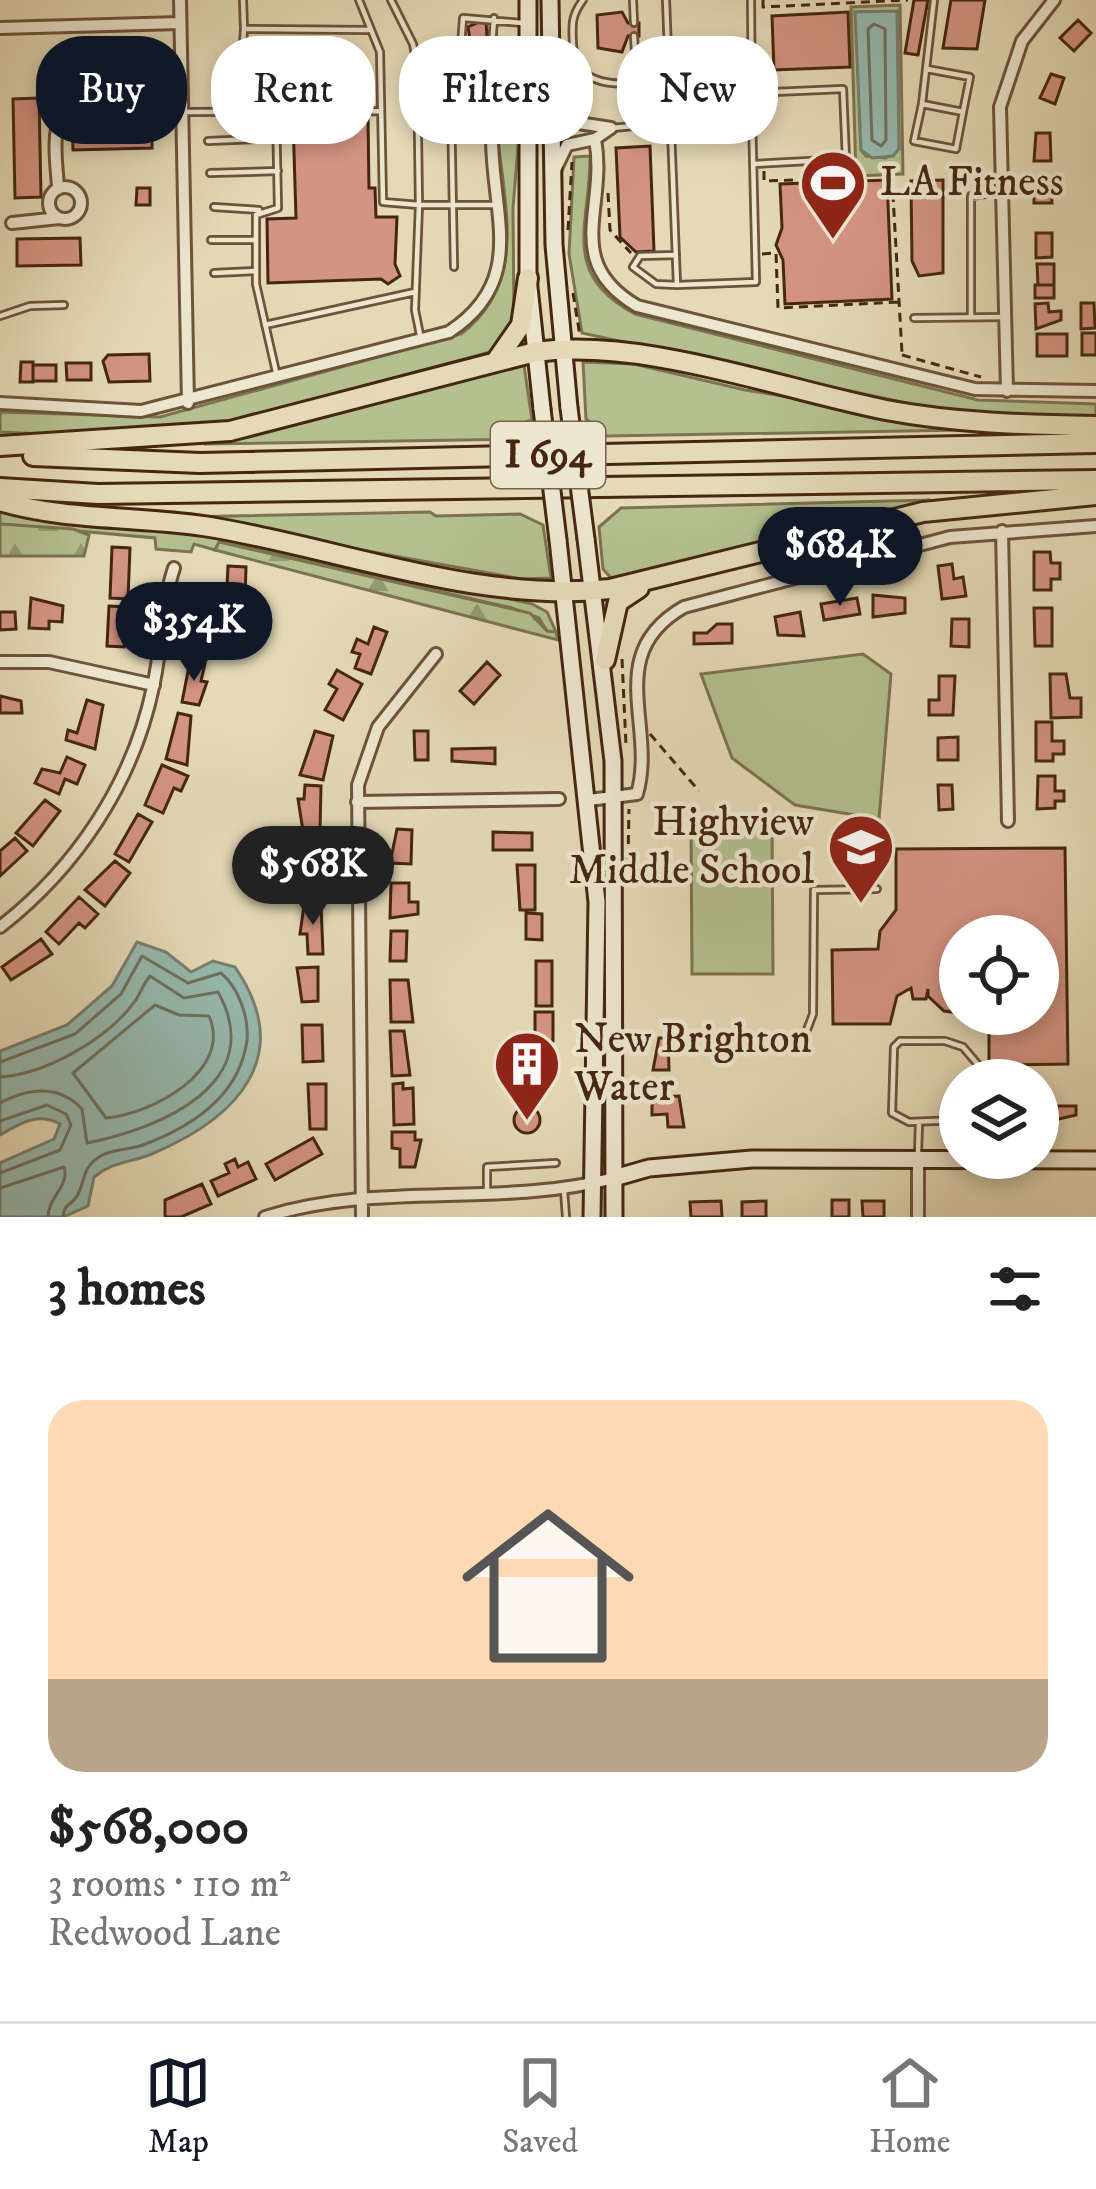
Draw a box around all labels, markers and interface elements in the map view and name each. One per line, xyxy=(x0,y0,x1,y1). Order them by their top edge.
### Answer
chip: Buy xyxy=(36,36,187,144)
chip: Rent xyxy=(211,36,375,144)
chip: Filters xyxy=(399,36,593,144)
chip: New xyxy=(617,36,778,144)
sports icon: LA Fitness xyxy=(798,148,868,242)
place label: LA Fitness xyxy=(880,157,1064,209)
road number: I 694 xyxy=(491,422,605,488)
pin: $684K xyxy=(756,507,924,609)
text: $684K xyxy=(785,521,895,570)
pin: $354K xyxy=(110,582,278,684)
text: $354K xyxy=(143,596,245,645)
place label: Highview Middle School xyxy=(569,797,814,897)
school or university icon: Highview Middle School xyxy=(826,812,896,906)
pin: $568K xyxy=(229,826,397,928)
text: $568K xyxy=(259,840,367,889)
map controls xyxy=(939,915,1059,1179)
button: locate xyxy=(939,915,1059,1035)
place label: New Brighton Water xyxy=(573,1014,812,1114)
building icon: New Brighton Water xyxy=(492,1029,562,1123)
button: layers xyxy=(939,1059,1059,1179)
icon: filters xyxy=(982,1256,1048,1322)
text: 3 homes xyxy=(48,1257,206,1321)
icon: home xyxy=(440,1478,656,1694)
text: $568,000 xyxy=(48,1796,249,1860)
text: 3 rooms · 110 m² xyxy=(48,1860,290,1909)
text: Redwood Lane xyxy=(48,1909,281,1958)
tab: Map xyxy=(145,2050,211,2163)
tab: Saved xyxy=(502,2050,578,2163)
tab: Home xyxy=(869,2050,951,2163)

